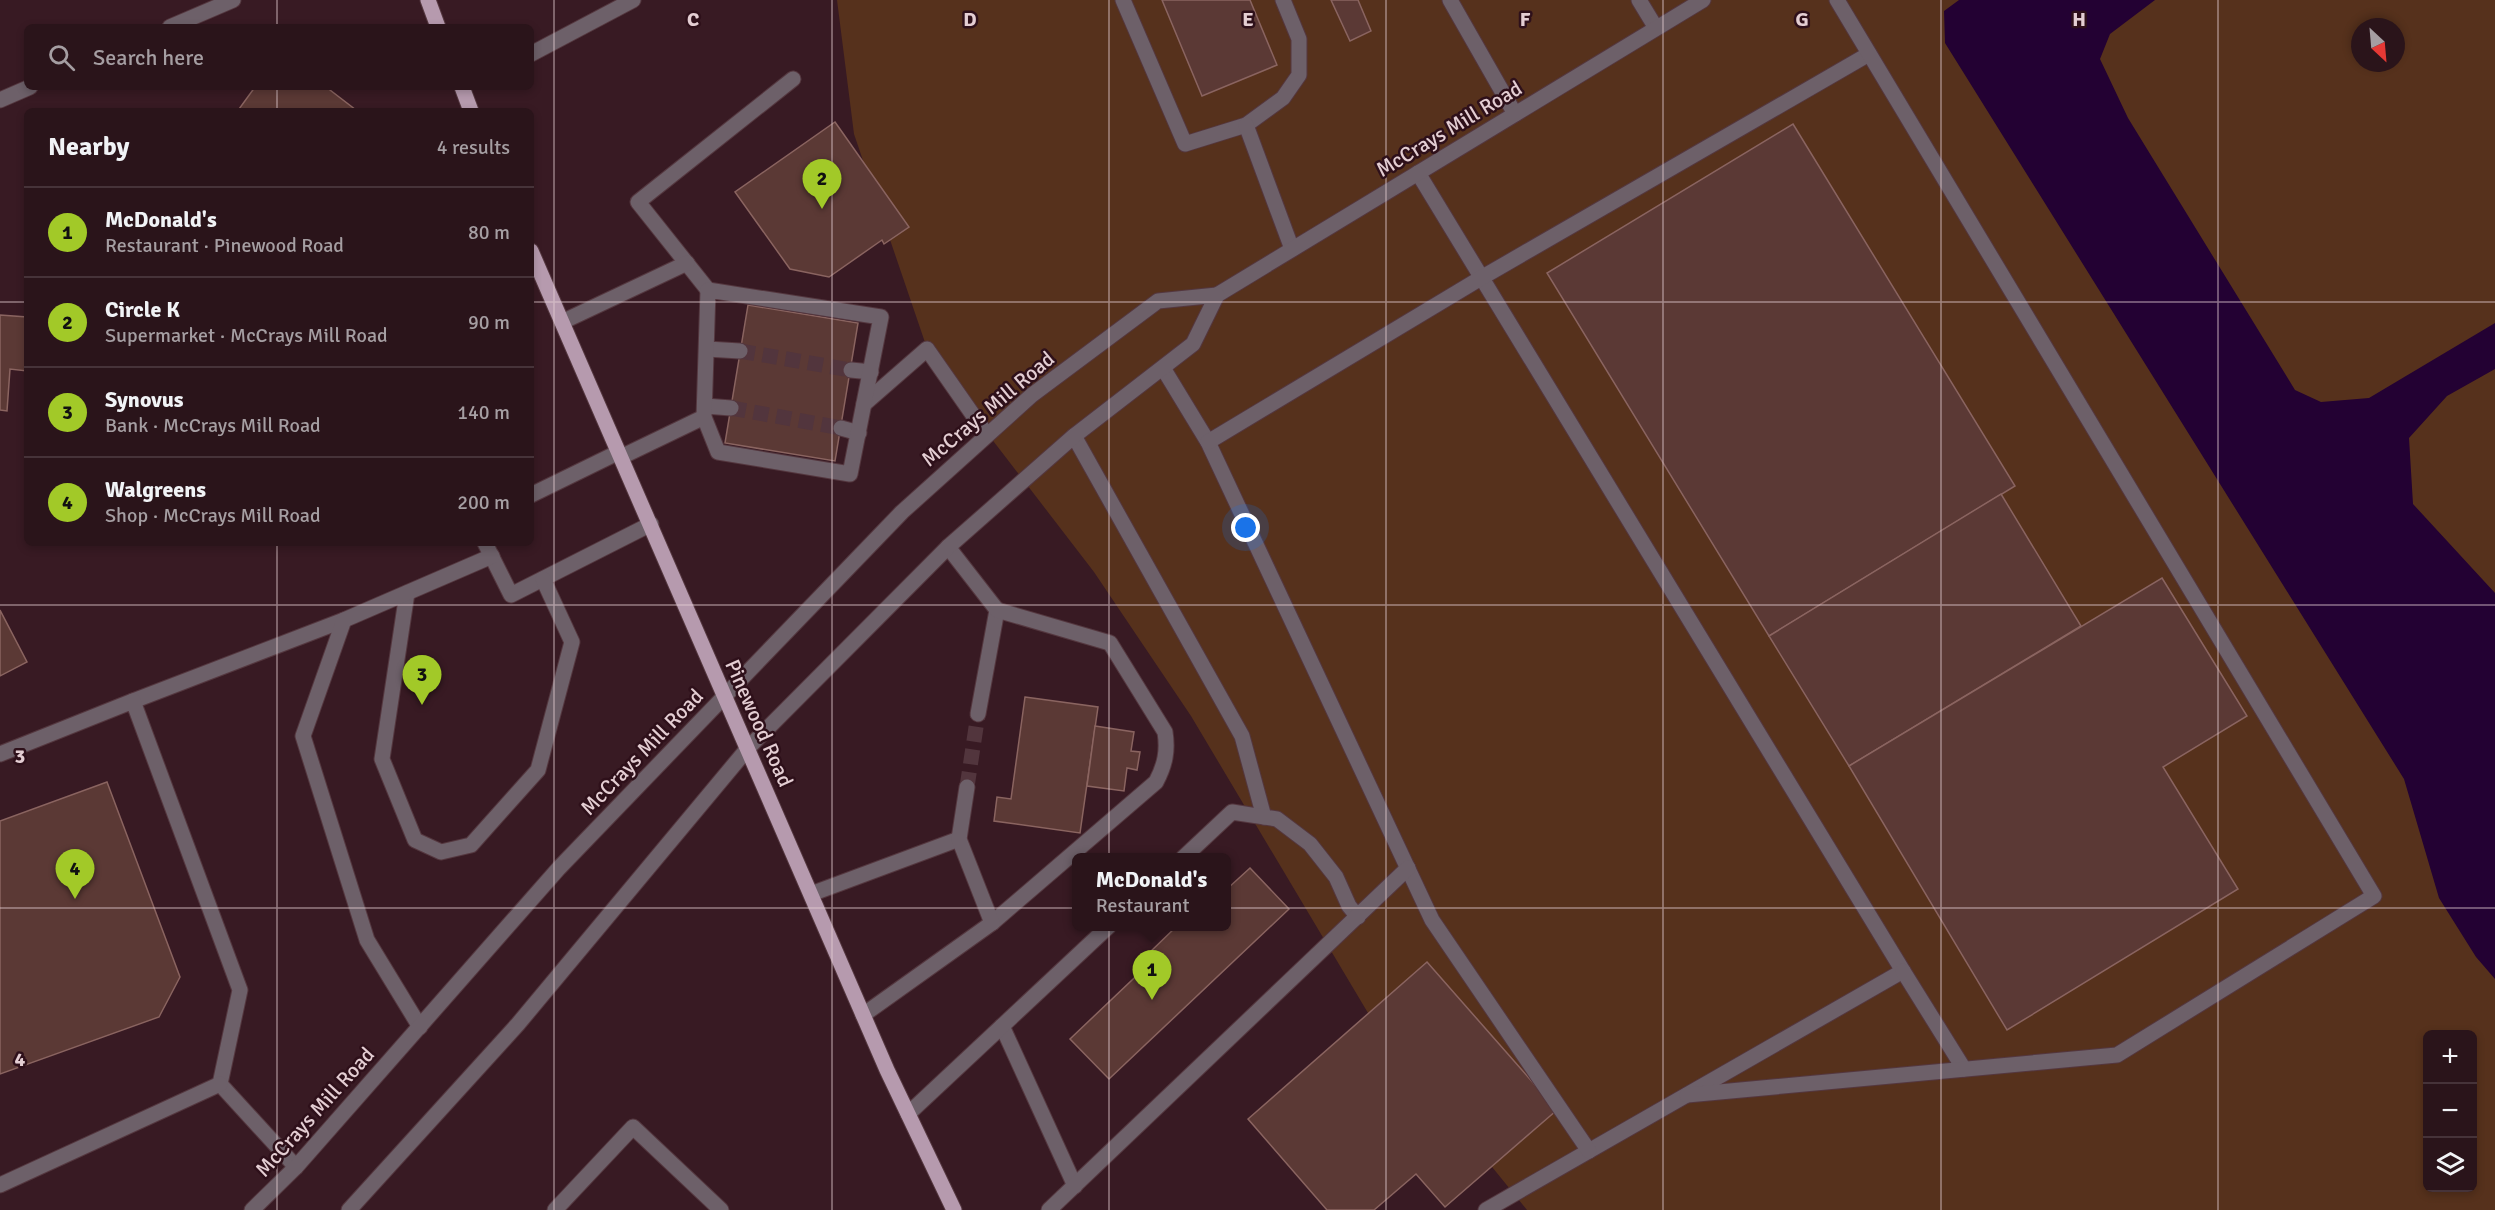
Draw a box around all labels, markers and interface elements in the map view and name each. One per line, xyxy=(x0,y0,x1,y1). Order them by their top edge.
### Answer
text: C xyxy=(687,7,699,32)
text: D xyxy=(963,7,977,32)
text: E xyxy=(1242,7,1254,32)
text: F xyxy=(1520,7,1531,32)
text: G xyxy=(1795,7,1809,32)
text: H xyxy=(2072,7,2086,32)
north arrow xyxy=(2351,18,2405,72)
search box xyxy=(24,24,534,90)
icon: search xyxy=(45,41,78,74)
text: Search here xyxy=(93,44,204,71)
street label: McCrays Mill Road xyxy=(1371,75,1527,183)
text: Nearby xyxy=(48,131,129,163)
text: 4 results xyxy=(437,135,510,160)
pin: 2 xyxy=(802,160,842,209)
text: McDonald's xyxy=(105,206,217,233)
text: 1 xyxy=(62,220,73,245)
text: 80 m xyxy=(468,220,510,245)
text: Restaurant · Pinewood Road xyxy=(105,233,344,258)
text: Circle K xyxy=(105,296,180,323)
text: 2 xyxy=(62,310,73,335)
text: 90 m xyxy=(468,310,510,335)
text: Supermarket · McCrays Mill Road xyxy=(105,323,388,348)
street label: McCrays Mill Road xyxy=(916,346,1060,472)
text: Synovus xyxy=(105,386,184,413)
text: 3 xyxy=(62,400,73,425)
text: 140 m xyxy=(457,400,510,425)
text: Bank · McCrays Mill Road xyxy=(105,413,321,438)
text: Walgreens xyxy=(105,476,206,503)
text: 4 xyxy=(62,490,73,515)
text: 200 m xyxy=(457,490,510,515)
text: Shop · McCrays Mill Road xyxy=(105,503,320,528)
your location xyxy=(1231,513,1260,542)
street label: Pinewood Road xyxy=(719,655,799,791)
pin: 3 xyxy=(402,656,442,705)
street label: McCrays Mill Road xyxy=(575,683,709,821)
text: 3 xyxy=(15,744,25,769)
pin: 4 xyxy=(56,850,94,899)
popup xyxy=(1072,853,1231,931)
text: McDonald's xyxy=(1096,866,1207,893)
text: Restaurant xyxy=(1096,893,1190,918)
pin: 1 xyxy=(1132,950,1172,1000)
map controls xyxy=(2423,1030,2477,1192)
button: + xyxy=(2423,1030,2477,1084)
street label: McCrays Mill Road xyxy=(250,1042,380,1182)
text: 4 xyxy=(15,1047,26,1072)
button: − xyxy=(2423,1084,2477,1138)
button: layers xyxy=(2423,1138,2477,1192)

